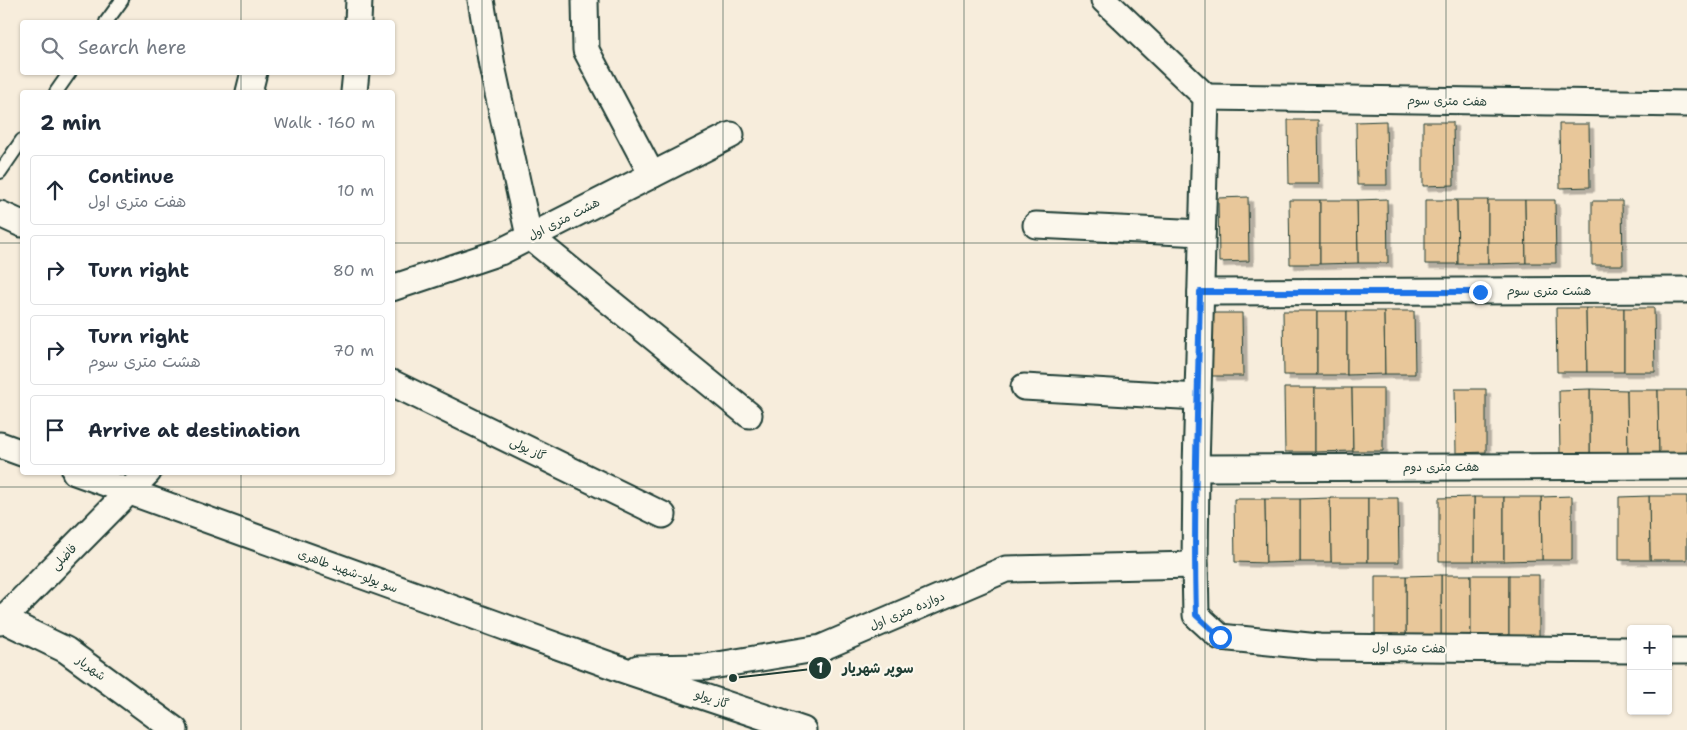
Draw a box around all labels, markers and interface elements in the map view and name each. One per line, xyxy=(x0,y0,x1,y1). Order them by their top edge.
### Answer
search box xyxy=(20,20,395,75)
icon: search xyxy=(38,34,66,62)
text: Search here xyxy=(78,35,187,60)
street label: هفت متری سوم xyxy=(1407,92,1487,111)
text: 2 min xyxy=(40,109,101,137)
text: Walk · 160 m xyxy=(274,112,375,133)
text: Continue xyxy=(88,164,174,189)
icon: ahead xyxy=(41,176,69,204)
text: 10 m xyxy=(337,180,374,201)
text: هفت متری اول xyxy=(88,191,186,212)
street label: هشت متری اول xyxy=(525,194,603,244)
icon: right xyxy=(41,256,69,284)
text: Turn right xyxy=(88,258,189,283)
text: 80 m xyxy=(333,260,374,281)
route end xyxy=(1469,281,1492,304)
street label: هشت متری سوم xyxy=(1507,283,1592,300)
text: Turn right xyxy=(88,324,189,349)
icon: right xyxy=(41,336,69,364)
text: 70 m xyxy=(333,340,374,361)
text: هشت متری سوم xyxy=(88,351,201,372)
icon: arrive xyxy=(41,416,69,444)
text: Arrive at destination xyxy=(88,418,300,443)
street label: گاز یولی xyxy=(508,434,548,464)
street label: هفت متری دوم xyxy=(1403,459,1480,476)
street label: فاضلی xyxy=(48,540,80,574)
street label: سو یولو-شهید طاهری xyxy=(296,545,400,597)
street label: دوازده متری اول xyxy=(867,588,947,634)
map controls xyxy=(1627,625,1672,715)
button: + xyxy=(1627,625,1672,670)
route start xyxy=(1209,626,1232,649)
street label: هفت متری اول xyxy=(1372,639,1446,657)
street label: شهریار xyxy=(72,651,109,684)
callout: سوپر شهریار xyxy=(807,654,923,683)
text: 1 xyxy=(817,658,824,678)
text: سوپر شهریار xyxy=(841,659,914,678)
button: − xyxy=(1627,670,1672,715)
street label: گاز یولو xyxy=(692,685,731,712)

